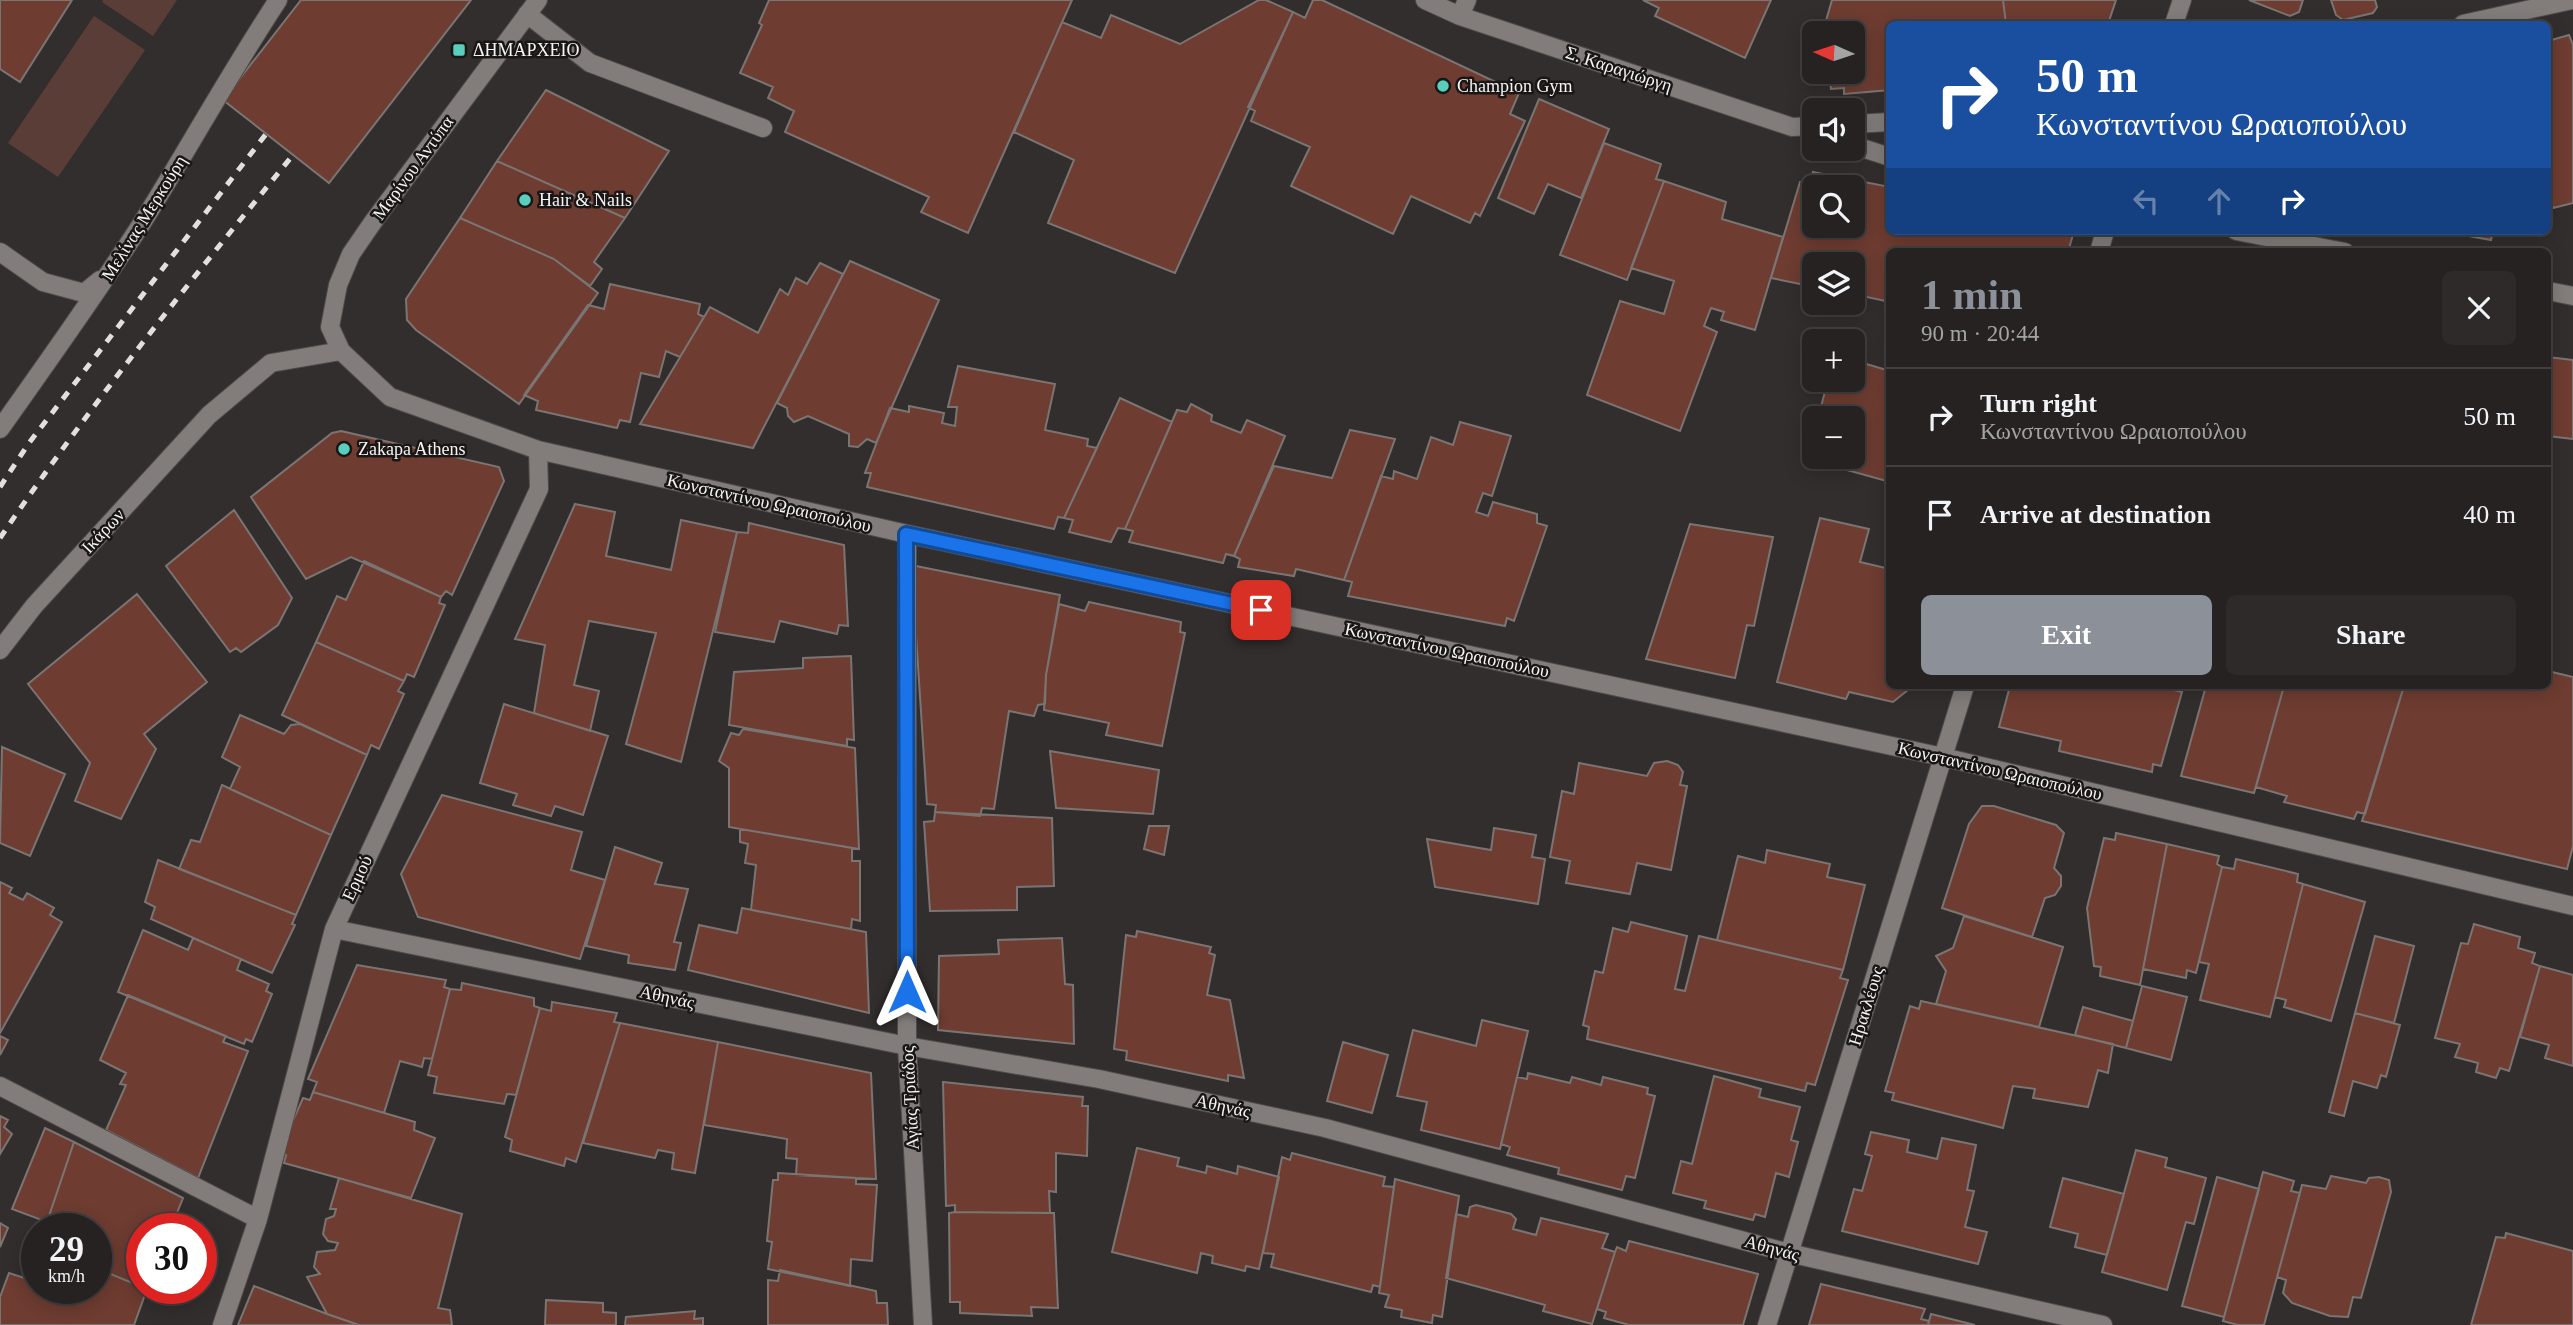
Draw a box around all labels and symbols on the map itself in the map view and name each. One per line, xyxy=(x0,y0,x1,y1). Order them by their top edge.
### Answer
north arrow xyxy=(1802,21,1866,84)
place label: ΔΗΜΑΡΧΕΙΟ xyxy=(473,40,580,60)
marker: ΔΗΜΑΡΧΕΙΟ xyxy=(451,42,467,58)
street label: Σ. Καραγιώργη xyxy=(1563,42,1675,96)
place label: Champion Gym xyxy=(1457,76,1573,96)
marker: Champion Gym xyxy=(1435,78,1451,94)
street label: Μαρίνου Αντύπα xyxy=(369,112,458,224)
street label: Μελίνας Μερκούρη xyxy=(97,152,191,284)
place label: Hair & Nails xyxy=(539,190,632,210)
marker: Hair & Nails xyxy=(517,192,533,208)
place label: Zakapa Athens xyxy=(358,439,465,459)
marker: Zakapa Athens xyxy=(336,441,352,457)
street label: Κωνσταντίνου Ωραιοπούλου xyxy=(665,470,873,536)
street label: Ικάρων xyxy=(78,505,128,557)
pin xyxy=(1231,580,1291,640)
street label: Κωνσταντίνου Ωραιοπούλου xyxy=(1343,619,1551,681)
street label: Κωνσταντίνου Ωραιοπούλου xyxy=(1896,738,2104,804)
street label: Ερμού xyxy=(338,852,376,904)
position arrow xyxy=(870,955,944,1029)
street label: Ηρακλέους xyxy=(1844,964,1888,1048)
street label: Αθηνάς xyxy=(638,981,696,1013)
street label: Αγίας Τριάδος xyxy=(897,1045,923,1151)
street label: Αθηνάς xyxy=(1194,1090,1252,1122)
speed limit sign: 30 xyxy=(126,1213,217,1304)
street label: Αθηνάς xyxy=(1742,1231,1802,1265)

